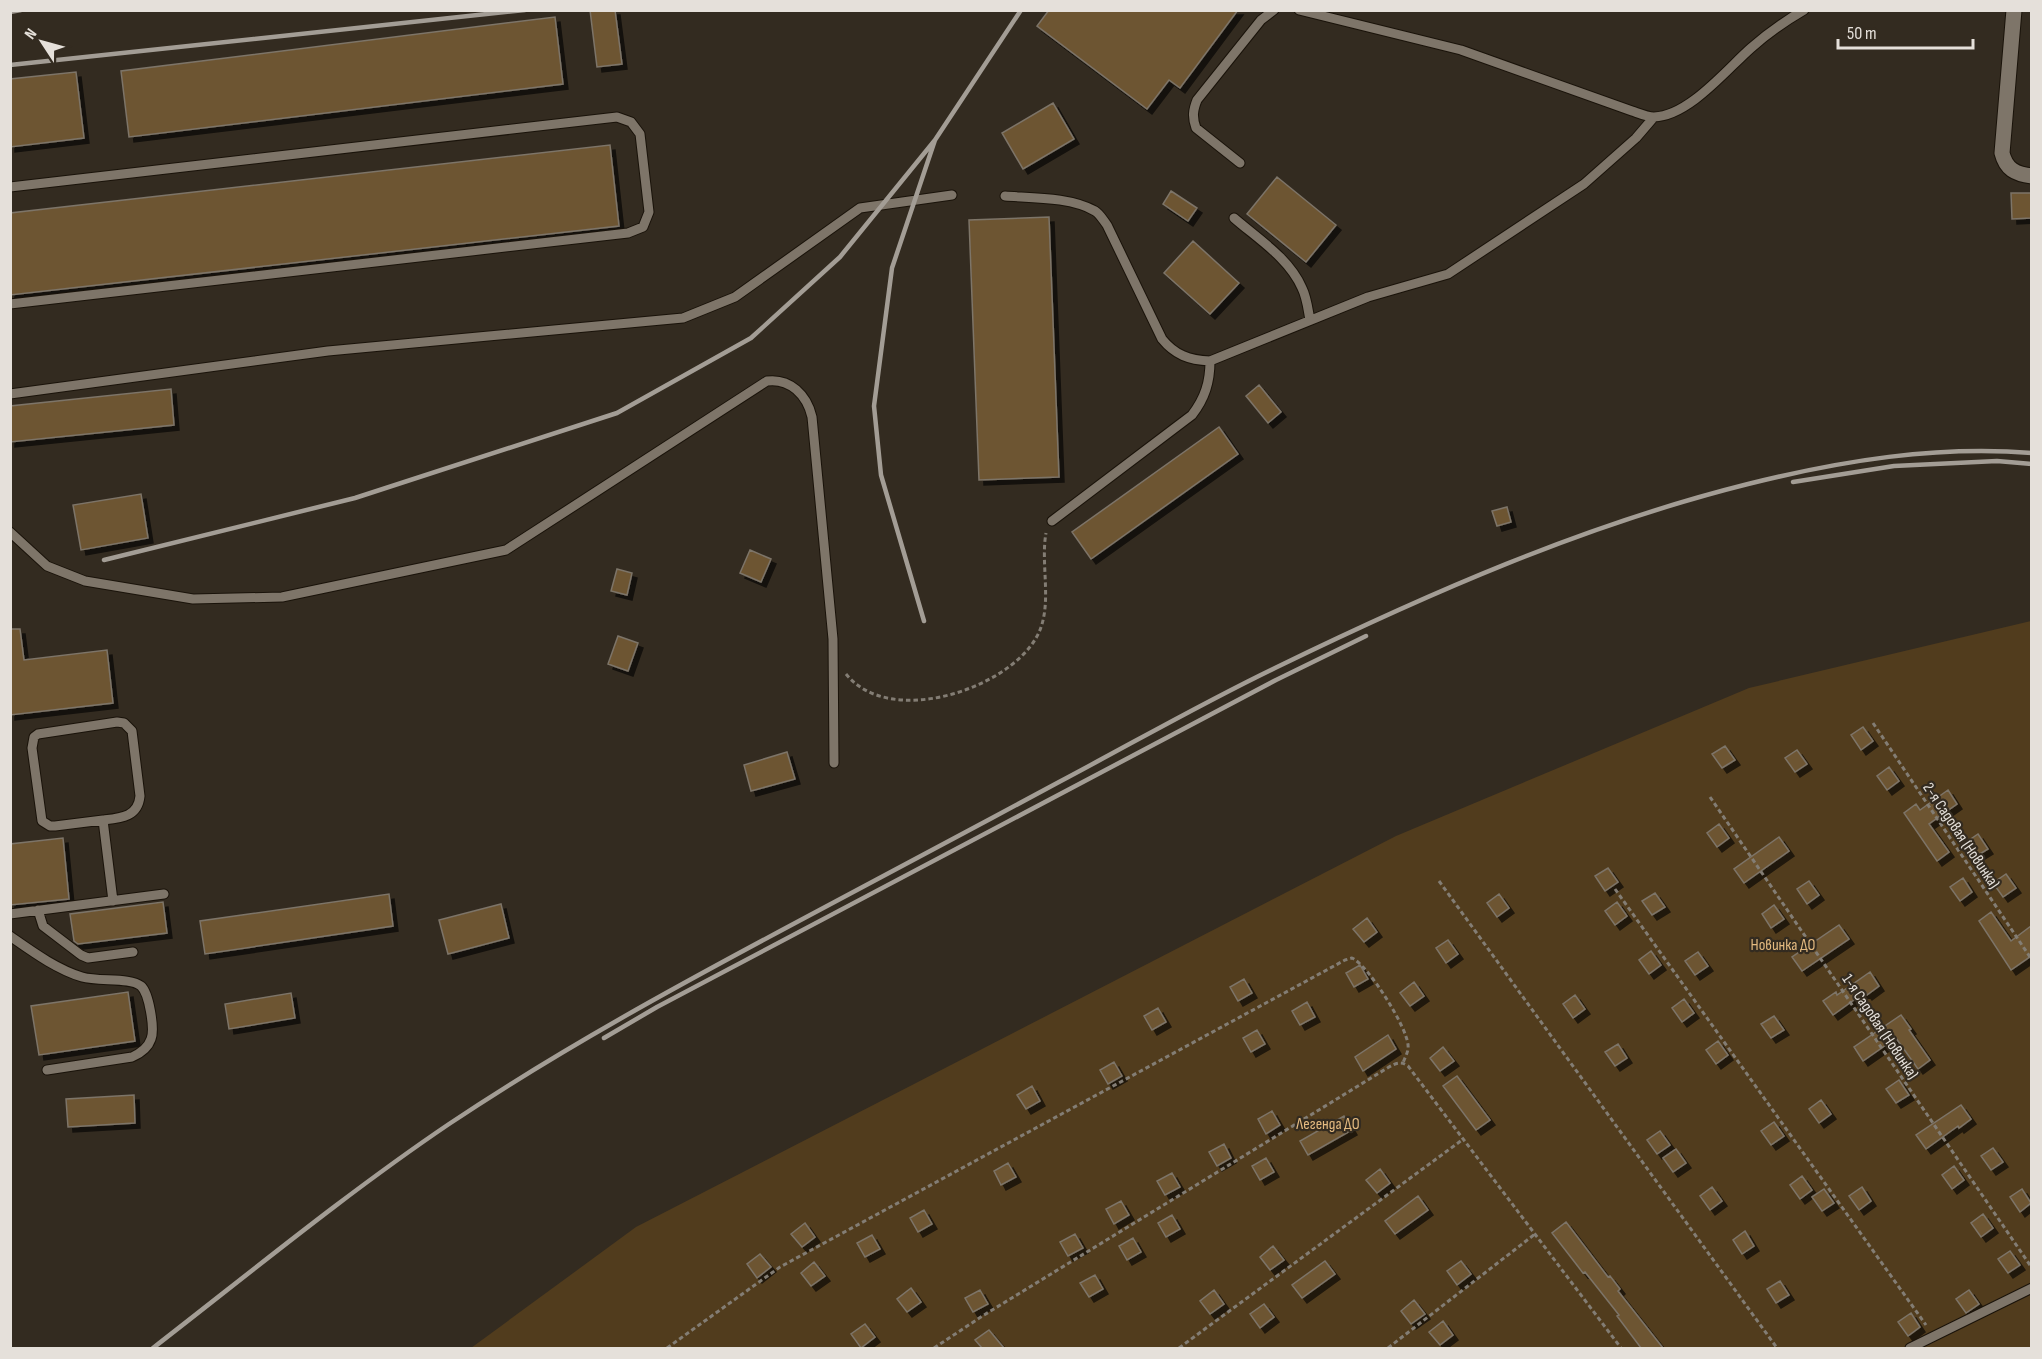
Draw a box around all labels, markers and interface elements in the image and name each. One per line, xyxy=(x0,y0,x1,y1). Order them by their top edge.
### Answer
north arrow xyxy=(12,12,72,72)
scale bar xyxy=(1838,12,1973,50)
text: 50 m xyxy=(1847,23,1877,44)
text: N xyxy=(21,25,41,43)
street label: 2-я Садовая (Новинка) xyxy=(1918,779,2003,892)
park label: Новинка ДО xyxy=(1751,936,1816,955)
street label: 1-я Садовая (Новинка) xyxy=(1838,971,1922,1083)
park label: Легенда ДО xyxy=(1295,1115,1360,1134)

